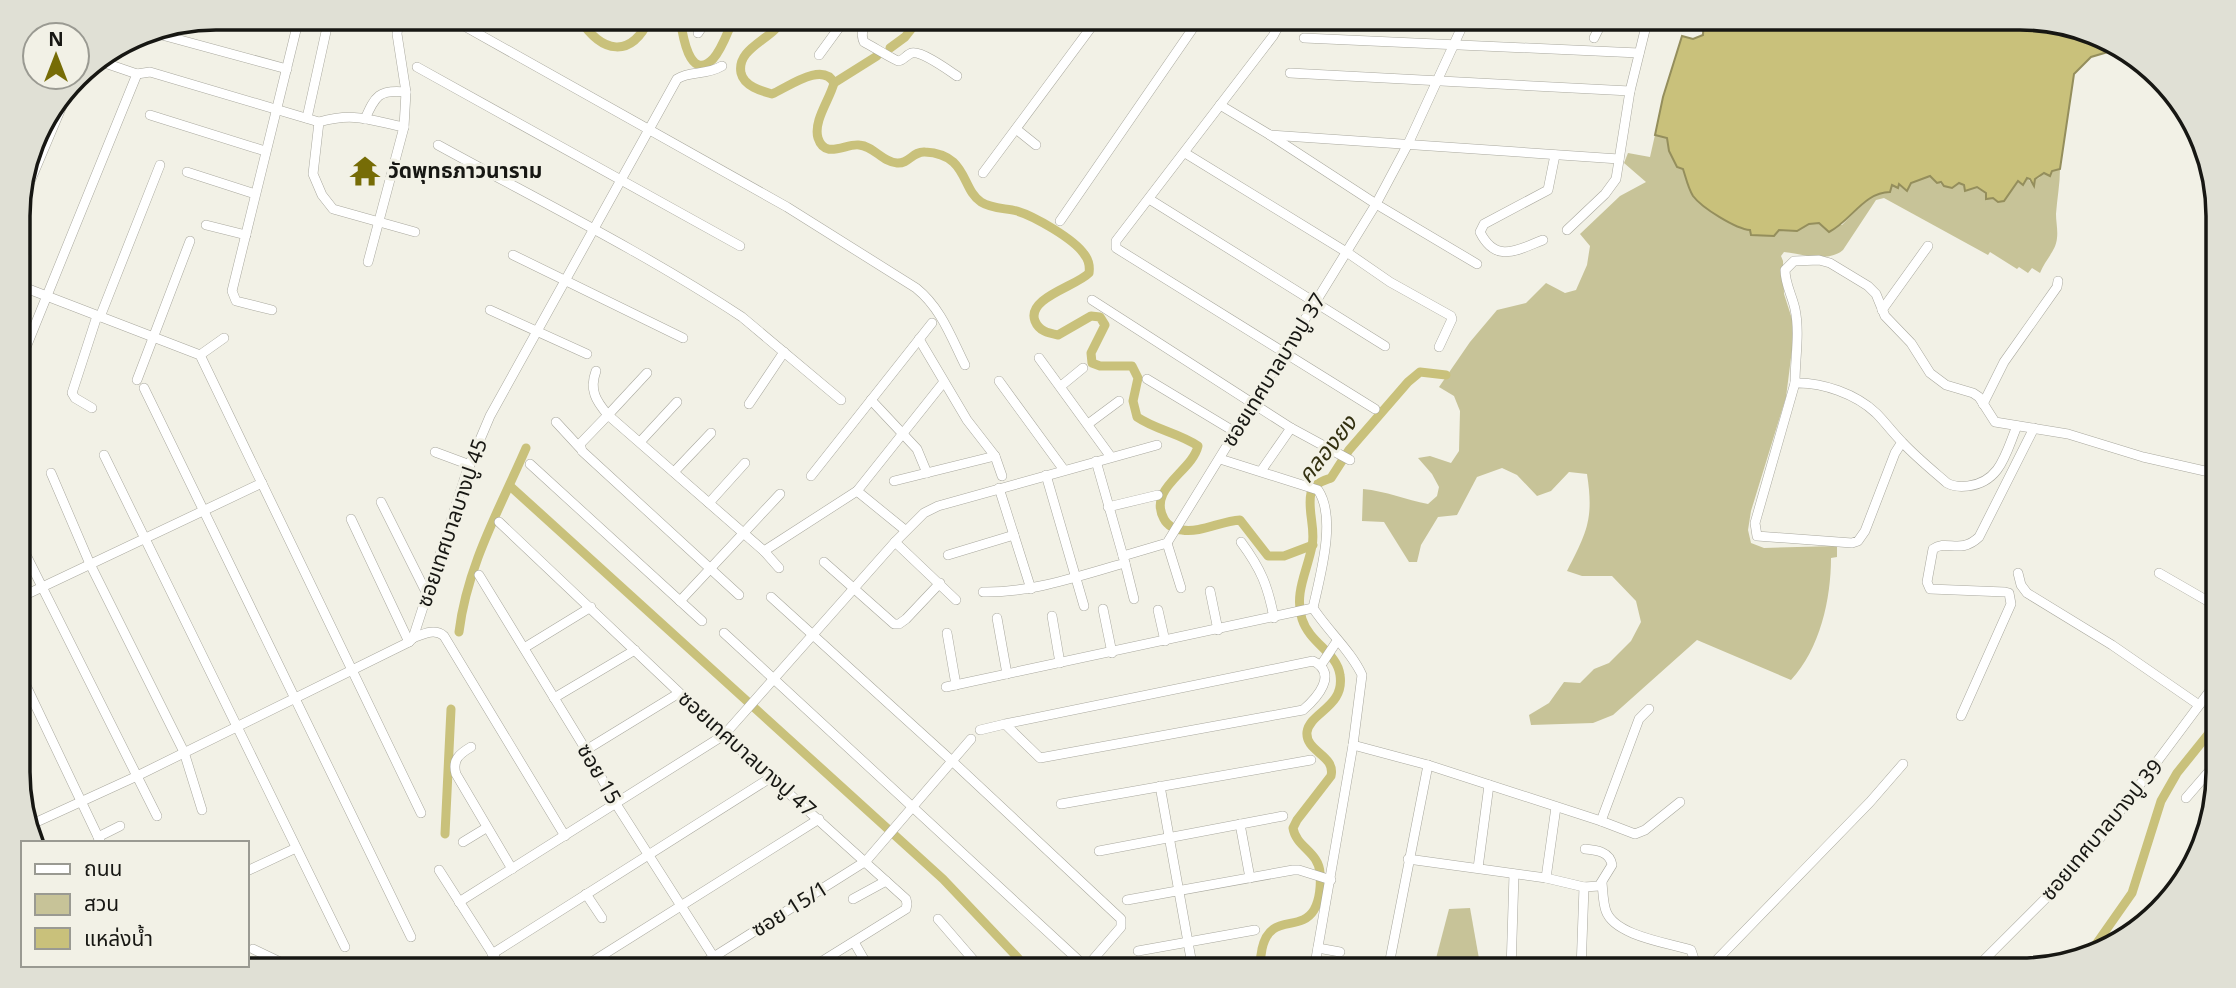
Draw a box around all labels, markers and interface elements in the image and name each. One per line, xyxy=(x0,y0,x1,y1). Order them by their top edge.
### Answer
north arrow xyxy=(21,21,91,91)
text: N xyxy=(48,26,64,55)
temple icon: วัดพุทธภาวนาราม xyxy=(348,154,382,188)
place label: วัดพุทธภาวนาราม xyxy=(388,156,542,187)
street label: ซอยเทศบาลบางปู 37 xyxy=(1215,287,1334,453)
water label: คลองยง xyxy=(1290,407,1367,491)
street label: ซอยเทศบาลบางปู 45 xyxy=(409,435,496,612)
street label: ซอยเทศบาลบางปู 47 xyxy=(671,684,823,825)
street label: ซอย 15 xyxy=(569,738,628,810)
street label: ซอยเทศบาลบางปู 39 xyxy=(2034,753,2171,908)
legend xyxy=(21,841,248,967)
text: ถนน xyxy=(84,854,122,885)
street label: ซอย 15/1 xyxy=(746,874,835,945)
text: สวน xyxy=(84,889,119,920)
text: แหล่งน้ำ xyxy=(84,924,153,955)

